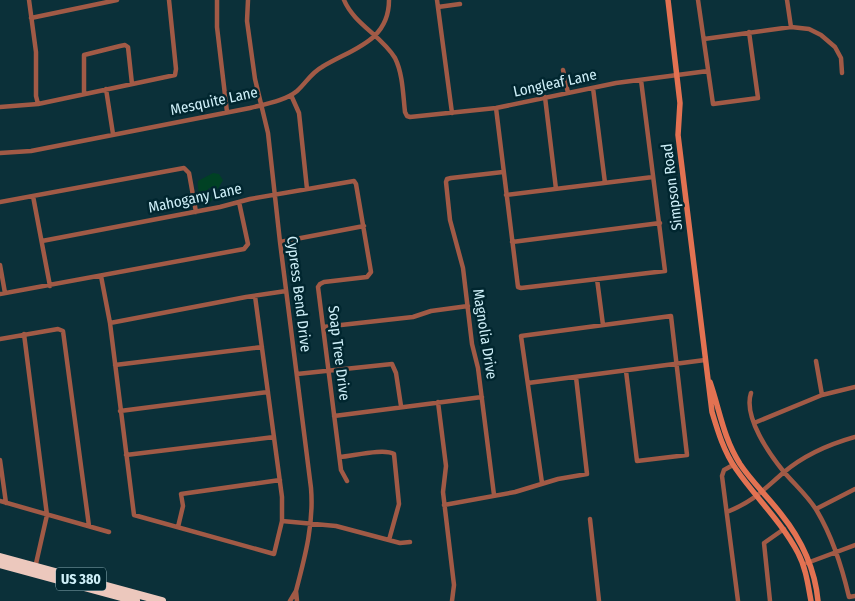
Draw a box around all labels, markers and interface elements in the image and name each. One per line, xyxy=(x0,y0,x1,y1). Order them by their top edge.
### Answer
street label: Longleaf Lane xyxy=(512,65,598,101)
street label: Mesquite Lane xyxy=(169,83,259,119)
street label: Simpson Road xyxy=(658,142,686,232)
street label: Mahogany Lane xyxy=(147,179,243,217)
street label: Cypress Bend Drive xyxy=(283,235,315,353)
street label: Magnolia Drive xyxy=(469,288,501,380)
street label: Soap Tree Drive xyxy=(324,305,354,401)
road number: US 380 xyxy=(56,568,106,590)

